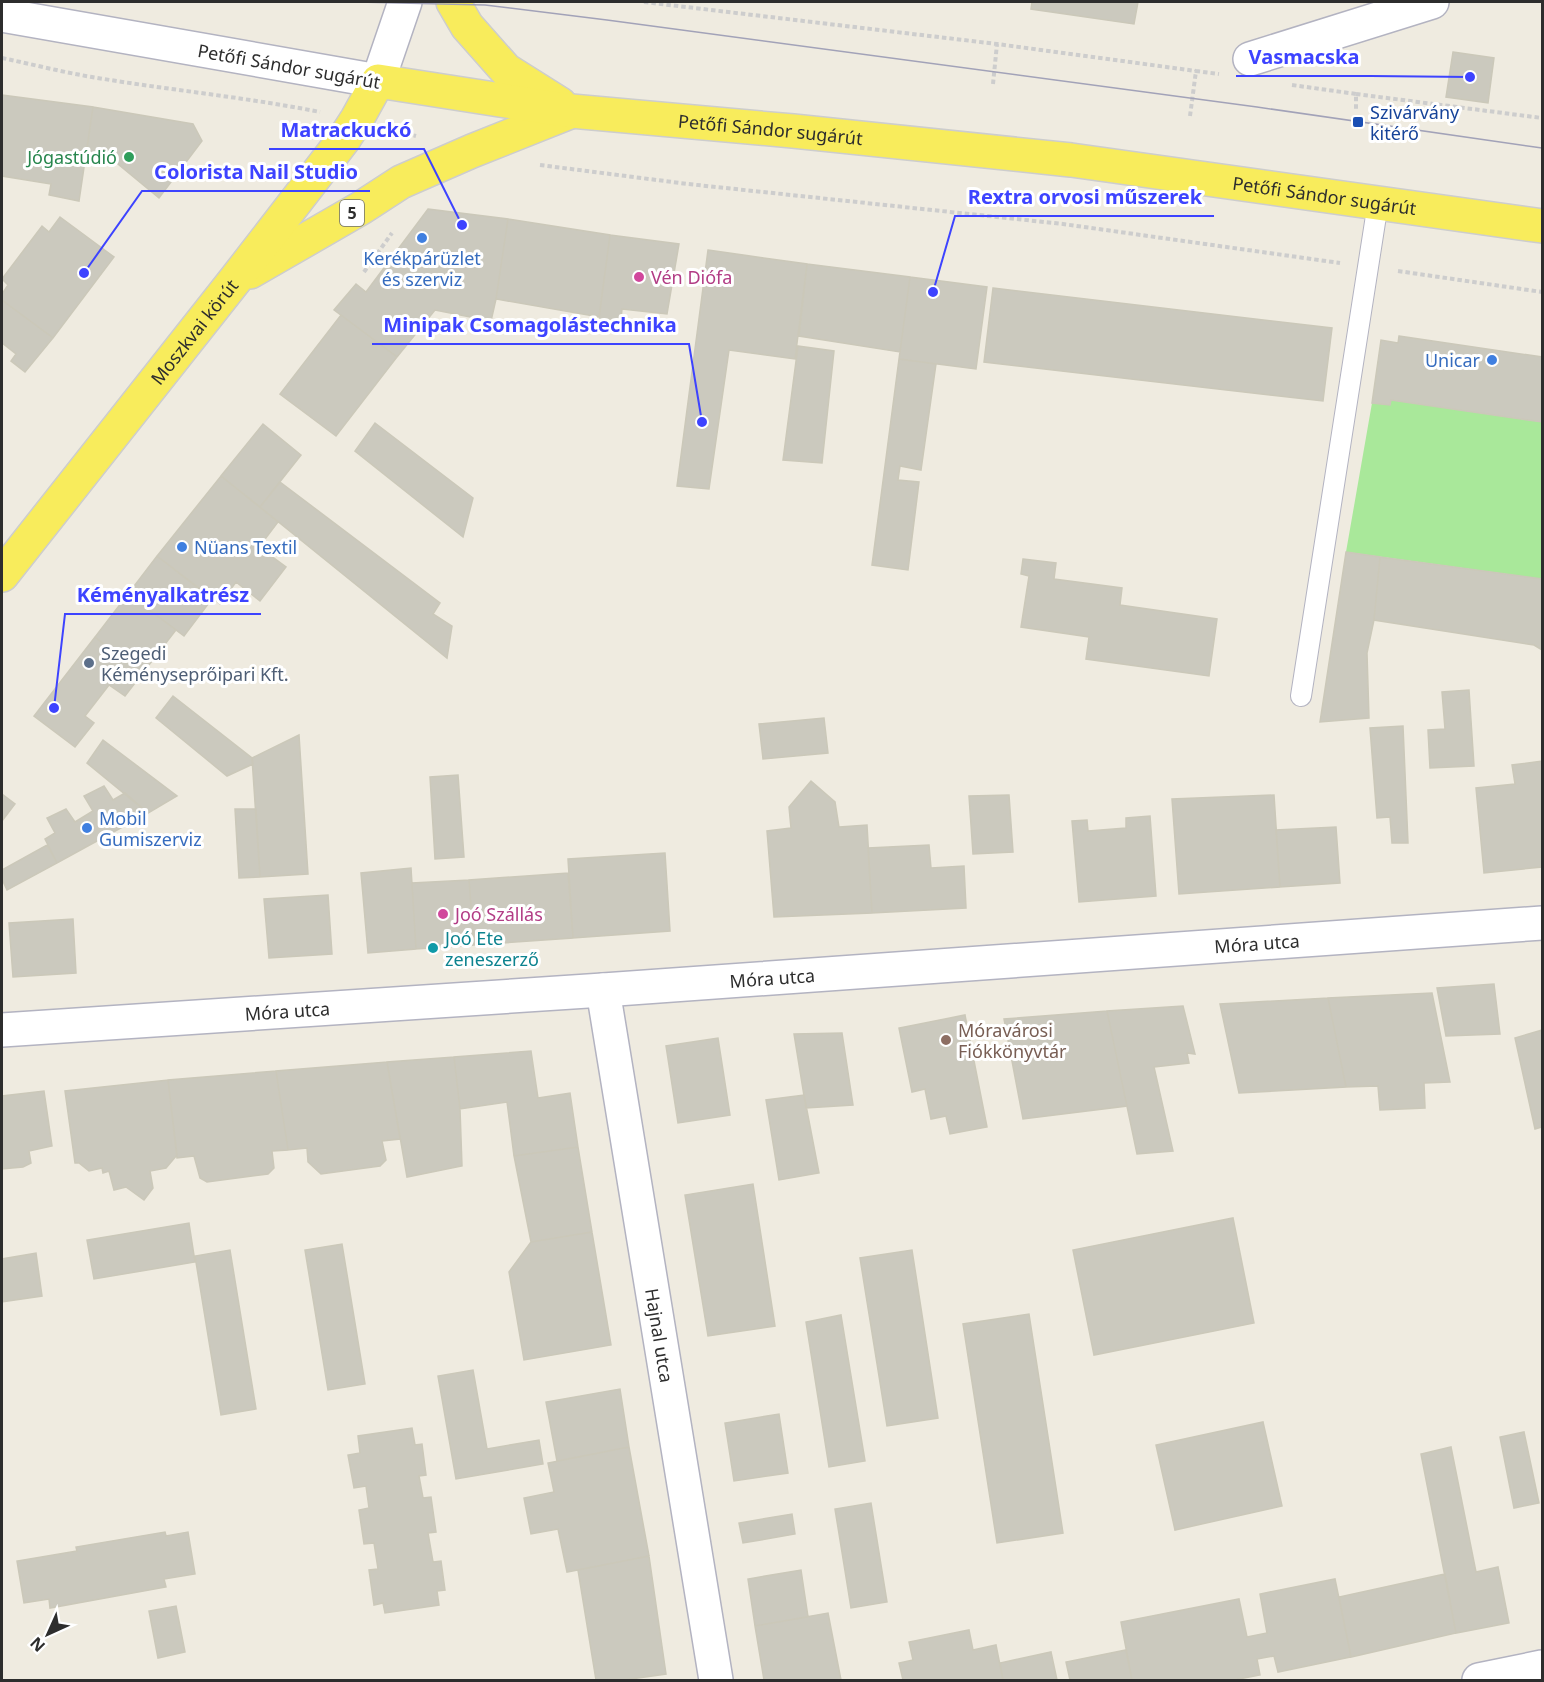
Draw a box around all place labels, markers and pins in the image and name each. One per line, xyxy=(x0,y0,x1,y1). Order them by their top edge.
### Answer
callout: Vasmacska xyxy=(1236,38,1371,76)
place label: Szivárvány kitérő xyxy=(1370,100,1460,145)
callout: Matrackuckó xyxy=(269,111,424,149)
marker: Szivárvány kitérő xyxy=(1351,115,1365,129)
place label: Jógastúdió xyxy=(25,145,117,169)
marker: Jógastúdió xyxy=(122,150,136,164)
callout: Colorista Nail Studio xyxy=(142,153,370,191)
callout: Rextra orvosi műszerek xyxy=(955,178,1214,216)
marker: Kerékpárüzlet és szerviz xyxy=(415,231,429,245)
place label: Kerékpárüzlet és szerviz xyxy=(363,246,481,291)
place label: Vén Diófa xyxy=(651,265,732,289)
marker: Vén Diófa xyxy=(632,270,646,284)
callout: Minipak Csomagolástechnika xyxy=(372,306,689,344)
place label: Unicar xyxy=(1425,348,1481,372)
marker: Unicar xyxy=(1485,353,1499,367)
place label: Nüans Textil xyxy=(194,535,297,559)
marker: Nüans Textil xyxy=(175,540,189,554)
callout: Kéményalkatrész xyxy=(65,576,261,614)
place label: Szegedi Kéményseprőipari Kft. xyxy=(101,641,289,686)
marker: Szegedi Kéményseprőipari Kft. xyxy=(82,656,96,670)
place label: Mobil Gumiszerviz xyxy=(99,806,202,851)
marker: Mobil Gumiszerviz xyxy=(80,821,94,835)
place label: Joó Szállás xyxy=(453,902,543,926)
marker: Joó Szállás xyxy=(436,907,450,921)
place label: Joó Ete zeneszerző xyxy=(443,926,539,971)
marker: Joó Ete zeneszerző xyxy=(426,941,440,955)
place label: Móravárosi Fiókkönyvtár xyxy=(958,1018,1067,1063)
marker: Móravárosi Fiókkönyvtár xyxy=(939,1033,953,1047)

